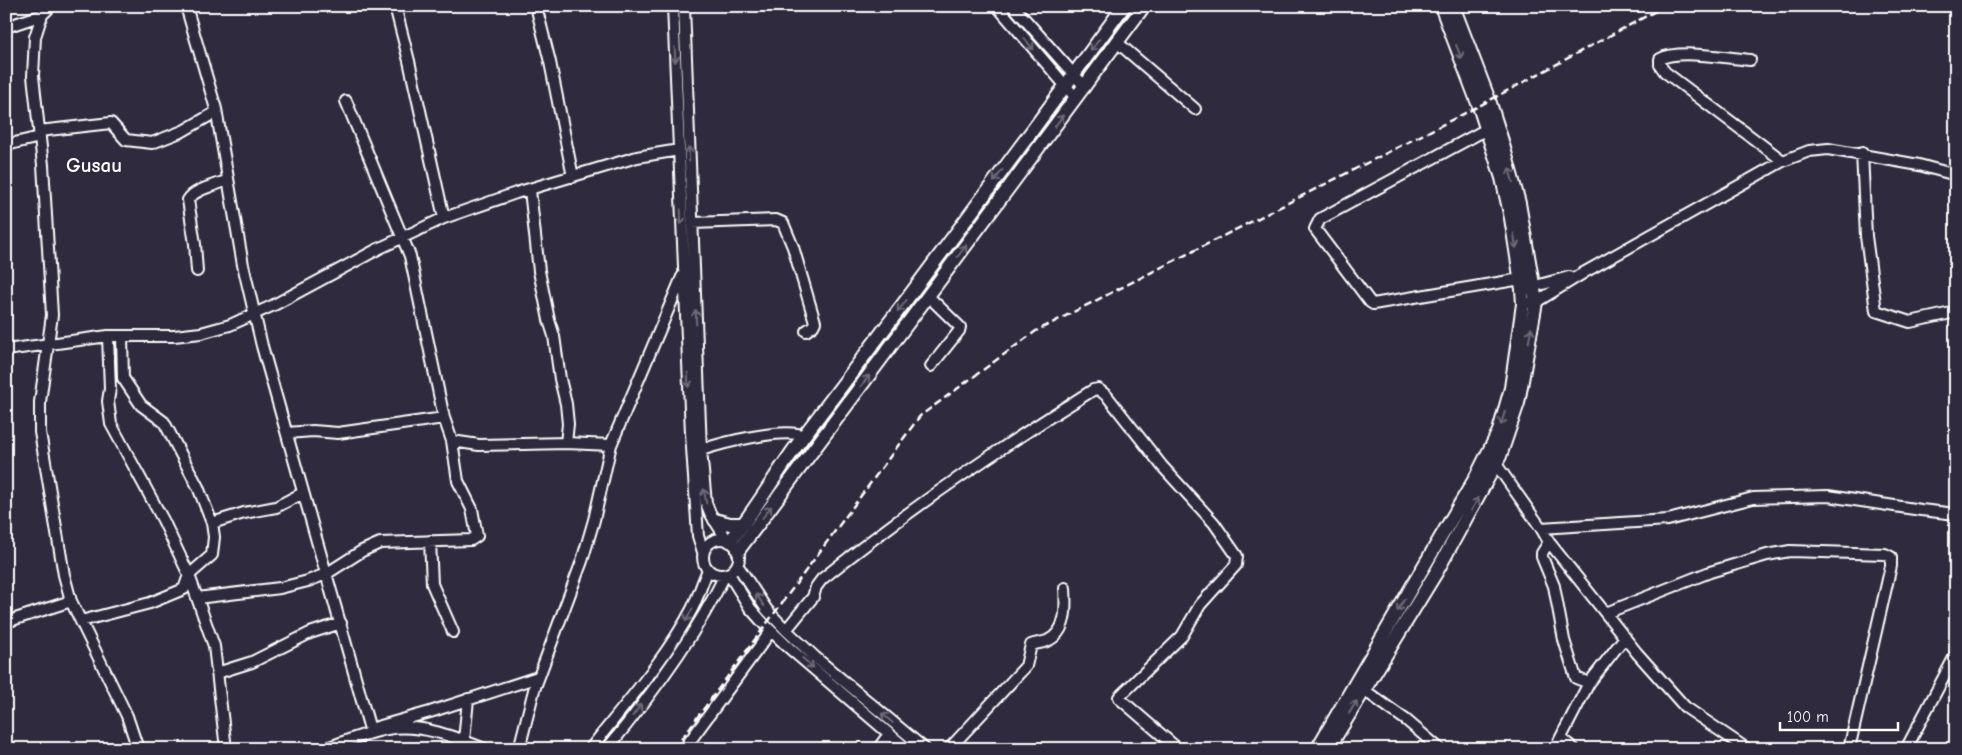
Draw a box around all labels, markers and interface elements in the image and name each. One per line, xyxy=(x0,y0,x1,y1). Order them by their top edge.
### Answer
one-way arrow xyxy=(1023,37,1034,50)
one-way arrow xyxy=(1090,38,1101,51)
one-way arrow xyxy=(1455,43,1464,59)
one-way arrow xyxy=(671,47,680,63)
one-way arrow xyxy=(1054,115,1065,128)
one-way arrow xyxy=(685,147,694,163)
district label: Gusau xyxy=(66,153,122,177)
one-way arrow xyxy=(1506,168,1516,184)
one-way arrow xyxy=(993,169,1004,182)
one-way arrow xyxy=(676,209,686,225)
one-way arrow xyxy=(1511,232,1521,248)
one-way arrow xyxy=(957,244,967,258)
one-way arrow xyxy=(897,299,907,313)
one-way arrow xyxy=(692,309,701,325)
one-way arrow xyxy=(1526,327,1536,343)
one-way arrow xyxy=(683,371,693,387)
one-way arrow xyxy=(859,375,870,388)
one-way arrow xyxy=(1497,410,1507,426)
one-way arrow xyxy=(700,489,710,505)
one-way arrow xyxy=(1470,498,1480,512)
one-way arrow xyxy=(762,505,773,519)
one-way arrow xyxy=(755,593,765,607)
one-way arrow xyxy=(1395,598,1405,612)
one-way arrow xyxy=(684,607,694,622)
one-way arrow xyxy=(801,658,814,669)
scale bar xyxy=(1780,700,1897,732)
one-way arrow xyxy=(1349,701,1359,715)
one-way arrow xyxy=(632,703,642,717)
text: 100 m xyxy=(1787,708,1829,726)
one-way arrow xyxy=(881,712,894,723)

